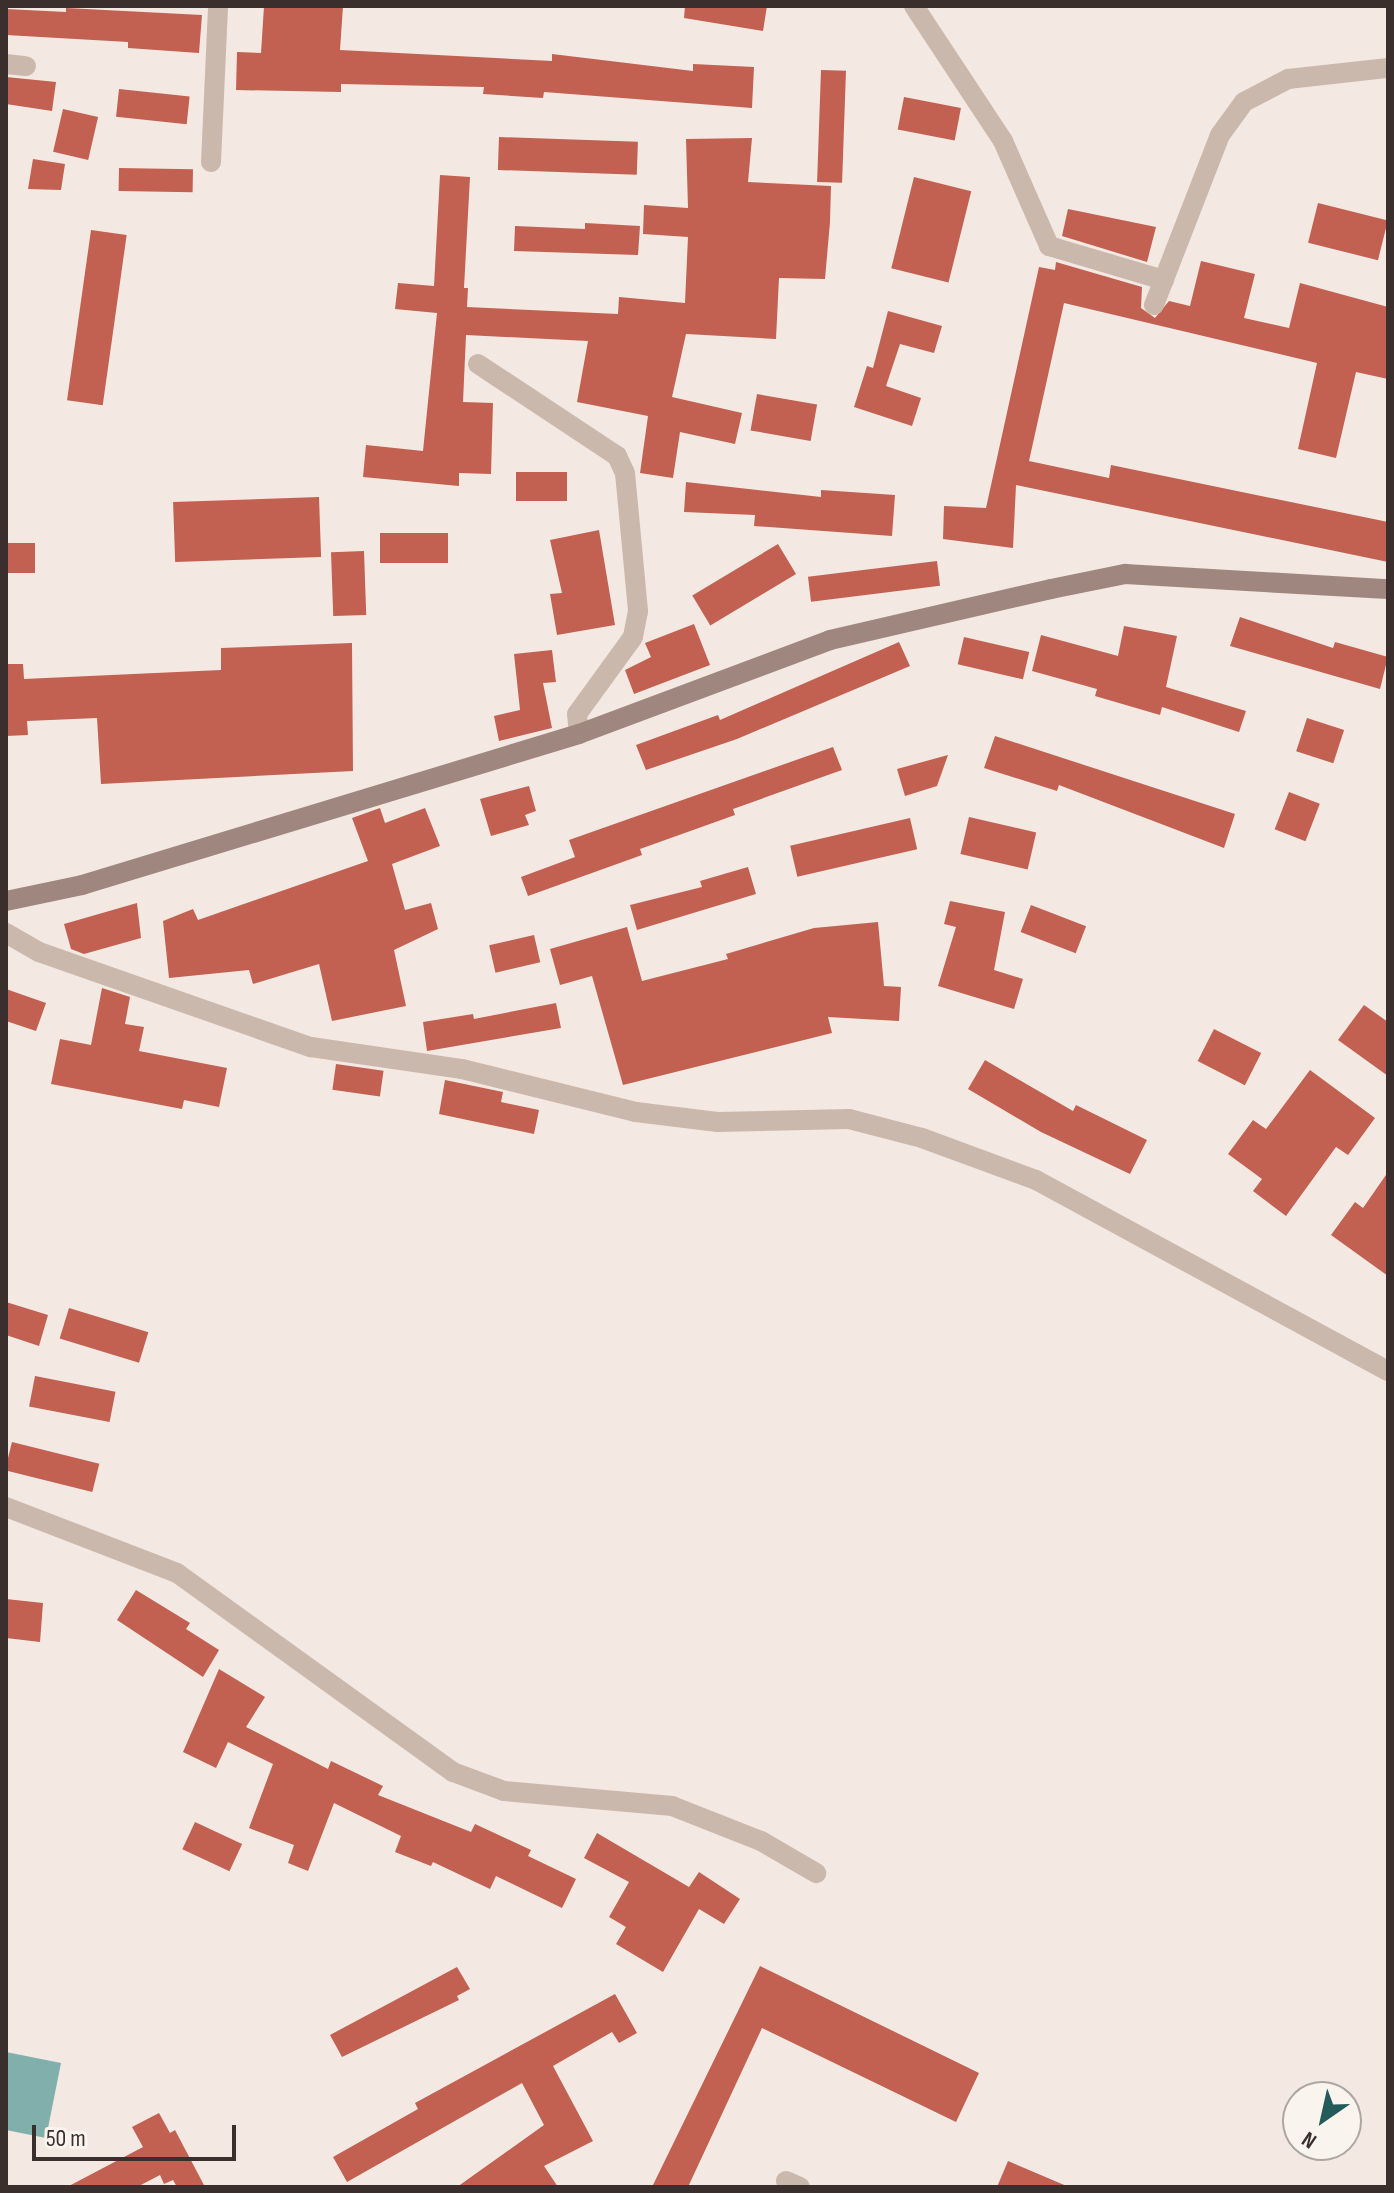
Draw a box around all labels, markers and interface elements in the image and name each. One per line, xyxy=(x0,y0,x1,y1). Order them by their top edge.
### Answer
north arrow xyxy=(1282,2081,1362,2161)
scale bar xyxy=(36,2109,240,2159)
text: 50 m xyxy=(46,2124,86,2153)
text: N xyxy=(1297,2125,1322,2154)

